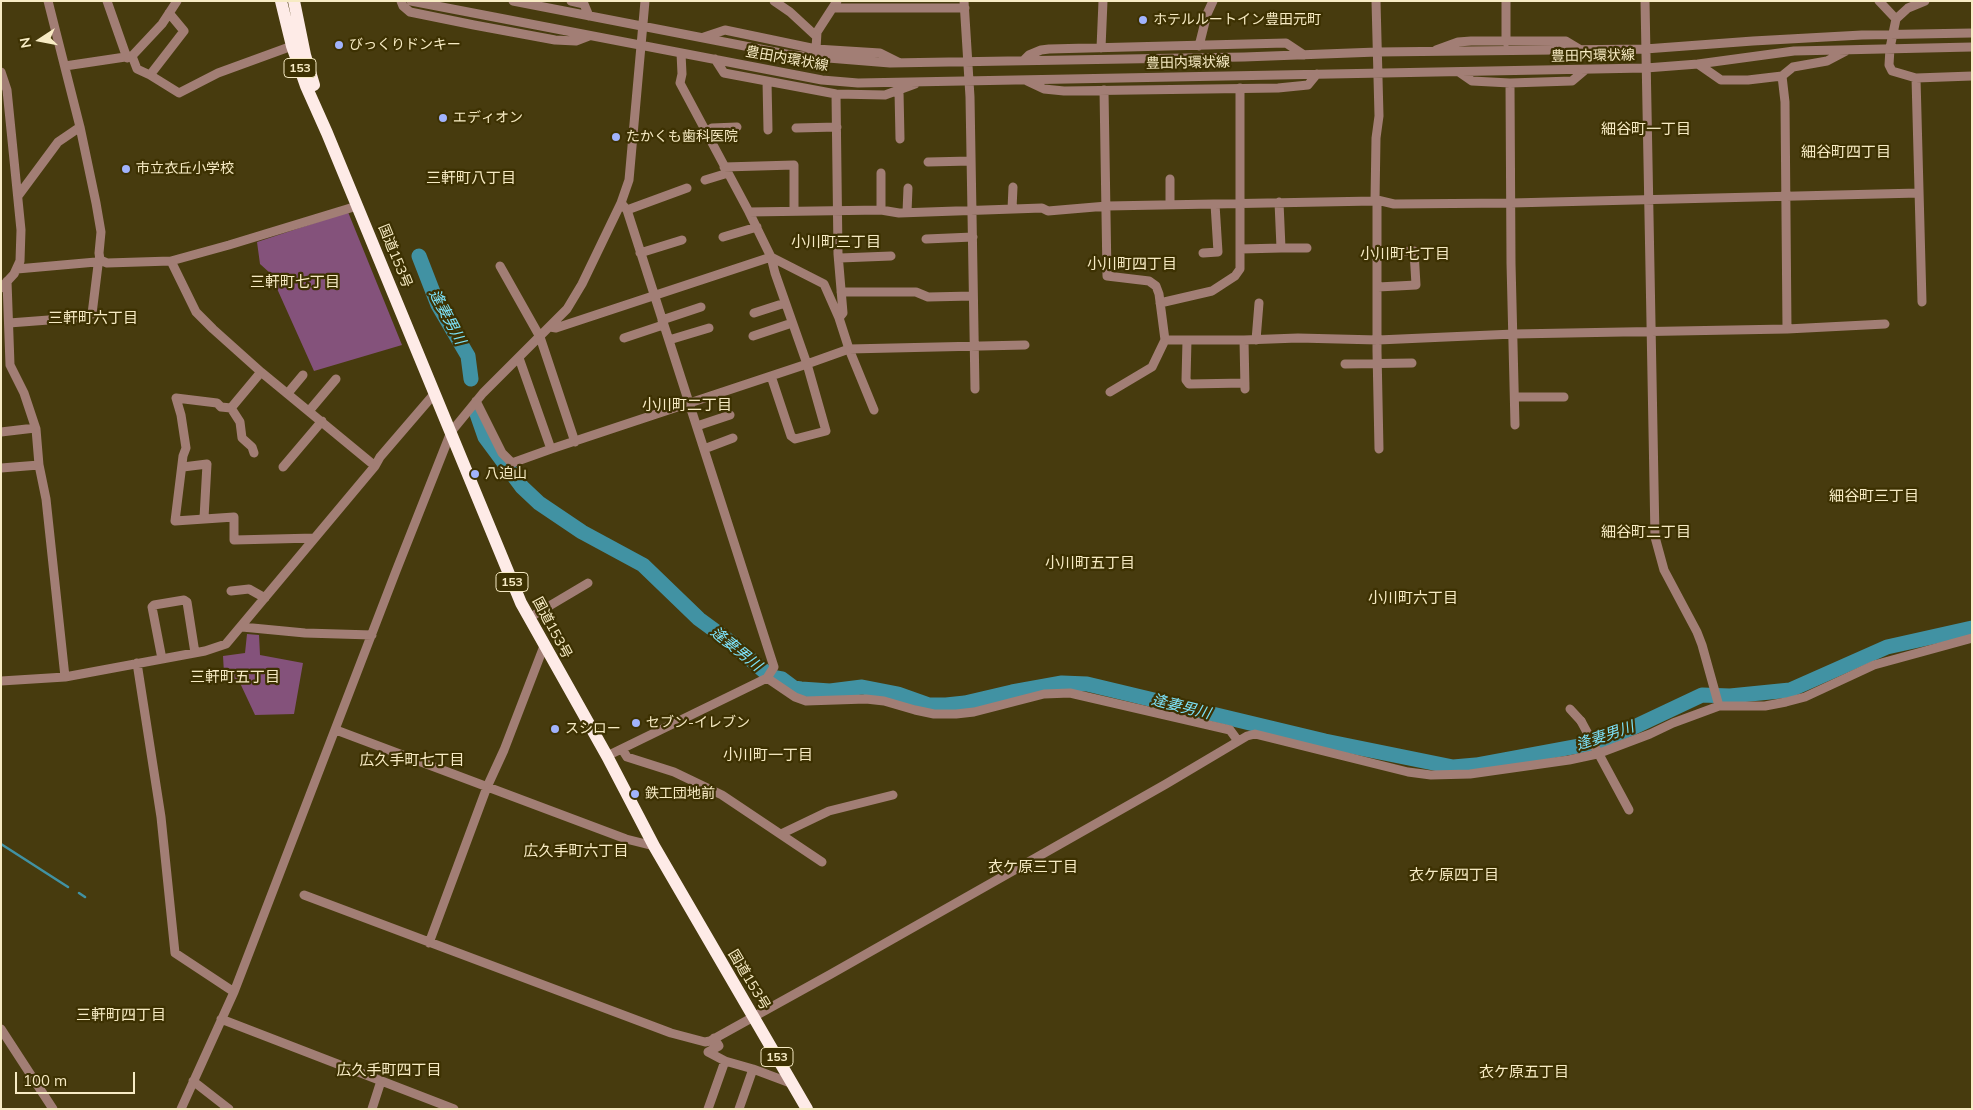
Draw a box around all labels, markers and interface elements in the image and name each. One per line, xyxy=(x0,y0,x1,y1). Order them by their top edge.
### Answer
place label: ホテルルートイン豊田元町 xyxy=(1153,12,1321,28)
marker: ホテルルートイン豊田元町 xyxy=(1137,14,1149,26)
north arrow xyxy=(15,15,65,65)
text: N xyxy=(15,36,35,50)
place label: びっくりドンキー xyxy=(349,37,461,53)
marker: びっくりドンキー xyxy=(333,39,345,51)
street label: 豊田内環状線 xyxy=(744,43,830,75)
street label: 豊田内環状線 xyxy=(1551,47,1635,65)
street label: 豊田内環状線 xyxy=(1146,54,1230,72)
road number: 153 xyxy=(284,58,316,78)
place label: エディオン xyxy=(453,110,523,126)
marker: エディオン xyxy=(437,112,449,124)
district label: 細谷町一丁目 xyxy=(1601,120,1691,138)
place label: たかくも歯科医院 xyxy=(626,129,738,145)
marker: たかくも歯科医院 xyxy=(610,131,622,143)
district label: 細谷町四丁目 xyxy=(1801,143,1891,161)
place label: 市立衣丘小学校 xyxy=(136,161,234,177)
marker: 市立衣丘小学校 xyxy=(120,163,132,175)
district label: 三軒町八丁目 xyxy=(426,169,516,187)
street label: 国道153号 xyxy=(375,222,415,290)
district label: 小川町三丁目 xyxy=(791,233,881,251)
district label: 小川町七丁目 xyxy=(1360,245,1450,263)
district label: 小川町四丁目 xyxy=(1087,255,1177,273)
district label: 三軒町七丁目 xyxy=(250,273,340,291)
water label: 逢妻男川 xyxy=(425,286,469,348)
district label: 三軒町六丁目 xyxy=(48,309,138,327)
district label: 小川町二丁目 xyxy=(642,396,732,414)
place label: 八迫山 xyxy=(485,466,527,482)
marker: 八迫山 xyxy=(469,468,481,480)
district label: 細谷町三丁目 xyxy=(1829,487,1919,505)
district label: 細谷町二丁目 xyxy=(1601,523,1691,541)
district label: 小川町五丁目 xyxy=(1045,554,1135,572)
road number: 153 xyxy=(496,572,528,592)
district label: 小川町六丁目 xyxy=(1368,589,1458,607)
street label: 国道153号 xyxy=(529,594,575,662)
water label: 逢妻男川 xyxy=(707,623,765,675)
district label: 三軒町五丁目 xyxy=(190,668,280,686)
water label: 逢妻男川 xyxy=(1150,691,1212,723)
place label: セブン-イレブン xyxy=(646,715,750,731)
marker: セブン-イレブン xyxy=(630,717,642,729)
water label: 逢妻男川 xyxy=(1574,718,1636,754)
place label: スシロー xyxy=(565,721,621,737)
marker: スシロー xyxy=(549,723,561,735)
district label: 小川町一丁目 xyxy=(723,746,813,764)
district label: 広久手町七丁目 xyxy=(360,751,464,769)
place label: 鉄工団地前 xyxy=(645,786,715,802)
marker: 鉄工団地前 xyxy=(629,788,641,800)
district label: 広久手町六丁目 xyxy=(524,842,628,860)
district label: 衣ケ原三丁目 xyxy=(988,858,1078,876)
district label: 衣ケ原四丁目 xyxy=(1409,866,1499,884)
street label: 国道153号 xyxy=(724,947,774,1013)
district label: 三軒町四丁目 xyxy=(76,1006,166,1024)
road number: 153 xyxy=(761,1048,793,1066)
district label: 広久手町四丁目 xyxy=(337,1061,441,1079)
scale bar xyxy=(18,1062,138,1094)
district label: 衣ケ原五丁目 xyxy=(1479,1063,1569,1081)
text: 100 m xyxy=(23,1071,67,1090)

